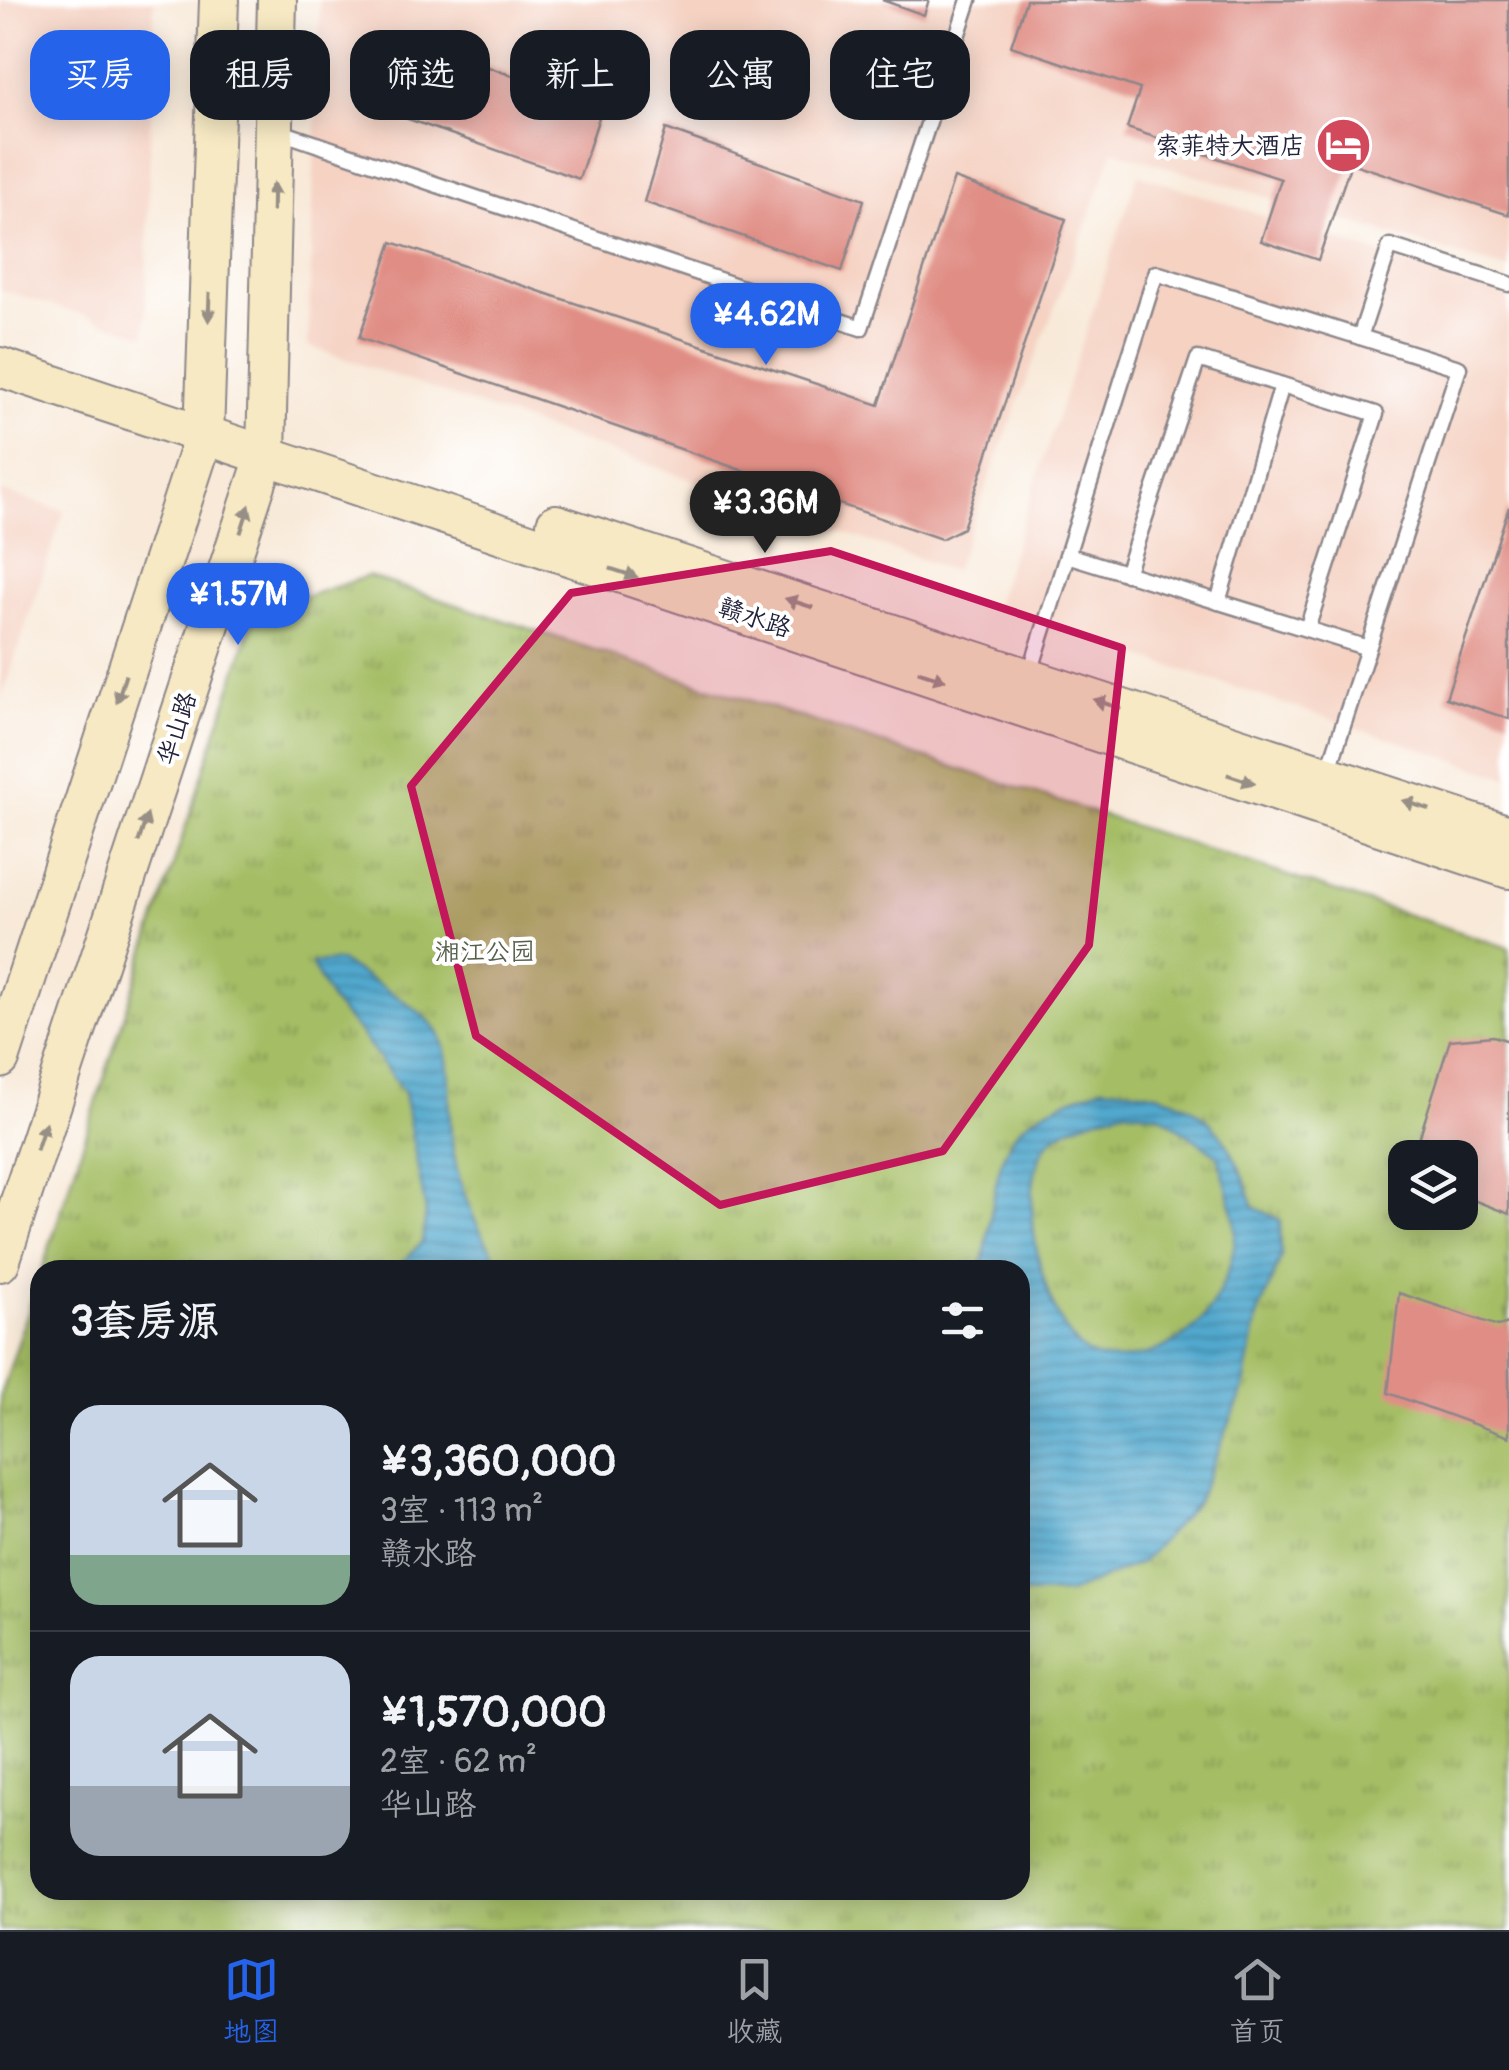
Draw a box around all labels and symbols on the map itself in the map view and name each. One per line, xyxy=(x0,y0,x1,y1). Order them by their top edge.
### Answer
hotel icon: 索菲特大酒店 xyxy=(1314,115,1374,175)
place label: 索菲特大酒店 xyxy=(1155,131,1305,162)
one-way arrow xyxy=(265,181,281,213)
pin: ¥4.62M xyxy=(685,283,847,368)
one-way arrow xyxy=(201,292,217,324)
pin: ¥3.36M xyxy=(684,471,846,556)
one-way arrow xyxy=(238,503,253,534)
pin: ¥1.57M xyxy=(157,563,319,648)
one-way arrow xyxy=(610,567,640,582)
street label: 赣水路 xyxy=(714,592,795,645)
one-way arrow xyxy=(783,594,813,609)
one-way arrow xyxy=(918,670,948,685)
one-way arrow xyxy=(112,674,127,704)
street label: 华山路 xyxy=(151,688,204,769)
one-way arrow xyxy=(1092,695,1122,710)
one-way arrow xyxy=(1226,773,1256,788)
one-way arrow xyxy=(1401,797,1431,812)
one-way arrow xyxy=(137,812,152,842)
park label: 湘江公园 xyxy=(435,937,535,968)
one-way arrow xyxy=(35,1121,50,1151)

